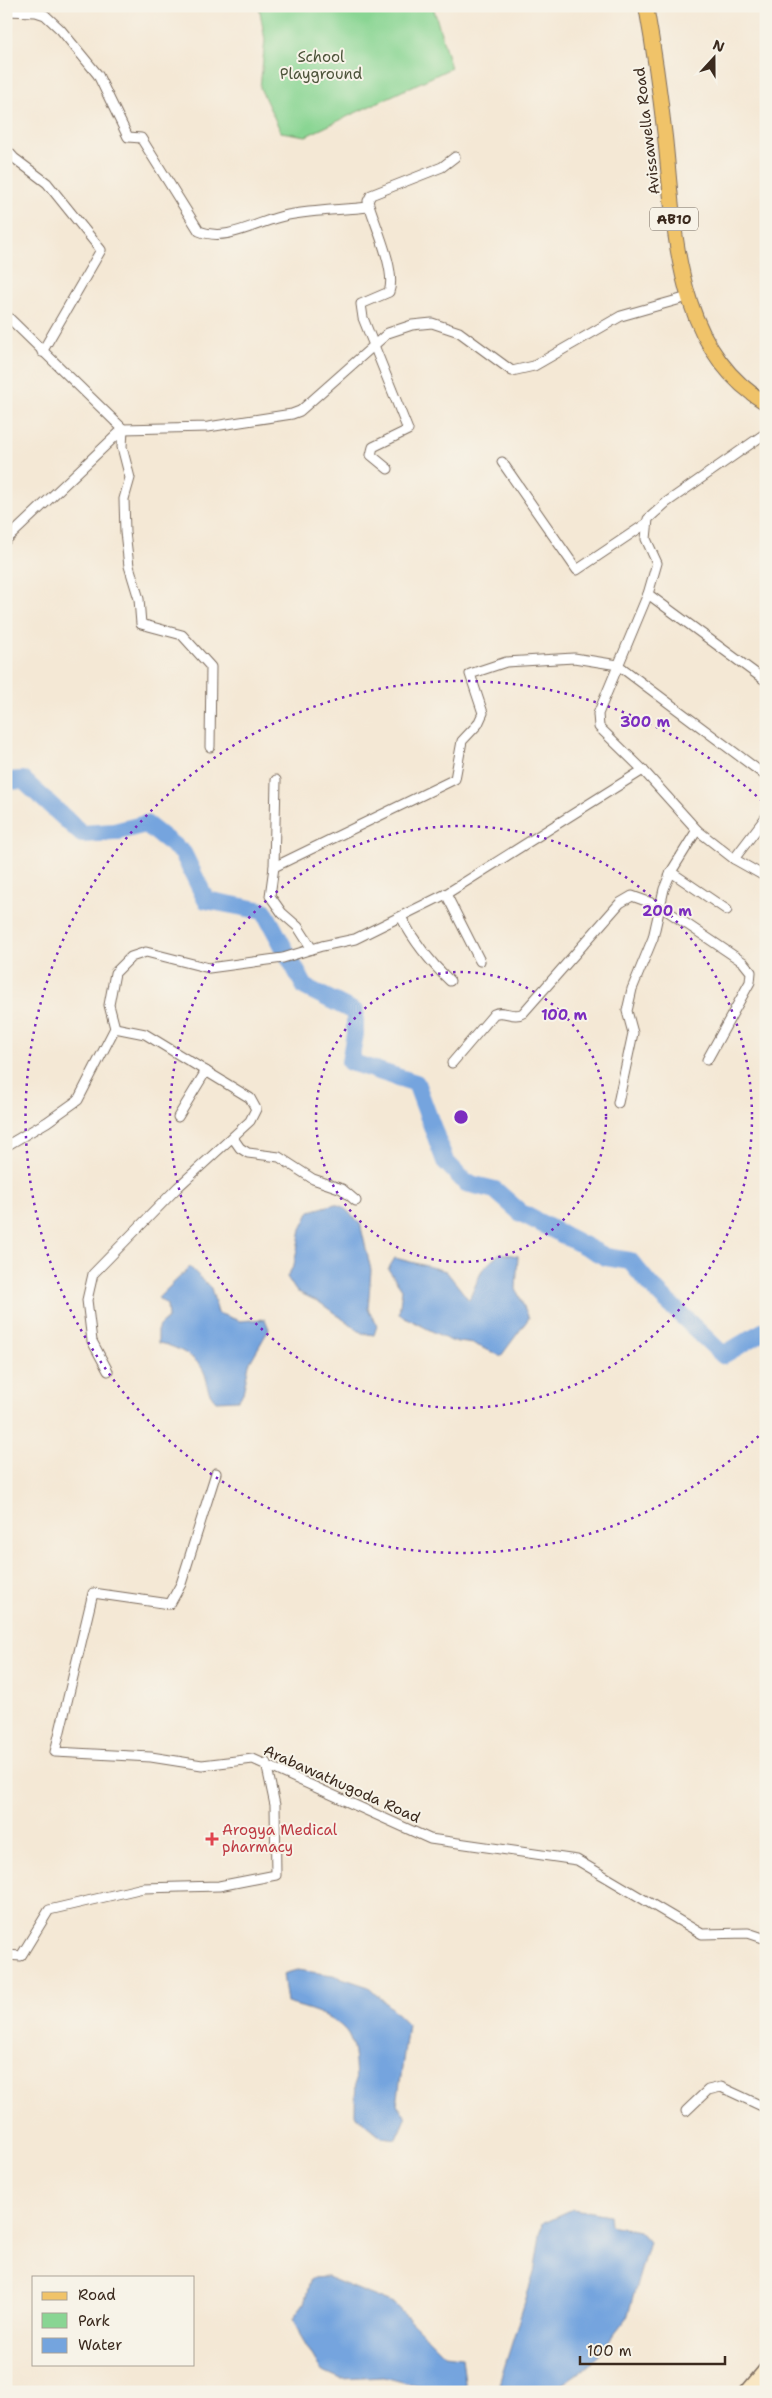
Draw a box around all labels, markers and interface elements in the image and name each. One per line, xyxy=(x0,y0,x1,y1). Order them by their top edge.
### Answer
north arrow xyxy=(690,32,740,82)
text: N xyxy=(710,35,727,56)
park label: School Playground xyxy=(280,47,363,84)
street label: Avissawella Road xyxy=(629,66,665,196)
road number: AB10 xyxy=(650,208,698,230)
text: 300 m xyxy=(620,712,670,732)
text: 200 m xyxy=(642,901,692,921)
text: 100 m xyxy=(541,1005,587,1025)
centre of rings xyxy=(452,1108,470,1126)
street label: Arabawathugoda Road xyxy=(260,1740,424,1828)
place label: Arogya Medical pharmacy xyxy=(222,1820,338,1857)
marker: Arogya Medical pharmacy xyxy=(206,1833,218,1845)
legend xyxy=(32,2276,195,2366)
text: Road xyxy=(78,2285,116,2305)
text: Park xyxy=(78,2311,110,2331)
scale bar xyxy=(580,2333,724,2365)
text: Water xyxy=(78,2335,122,2355)
text: 100 m xyxy=(587,2341,632,2361)

